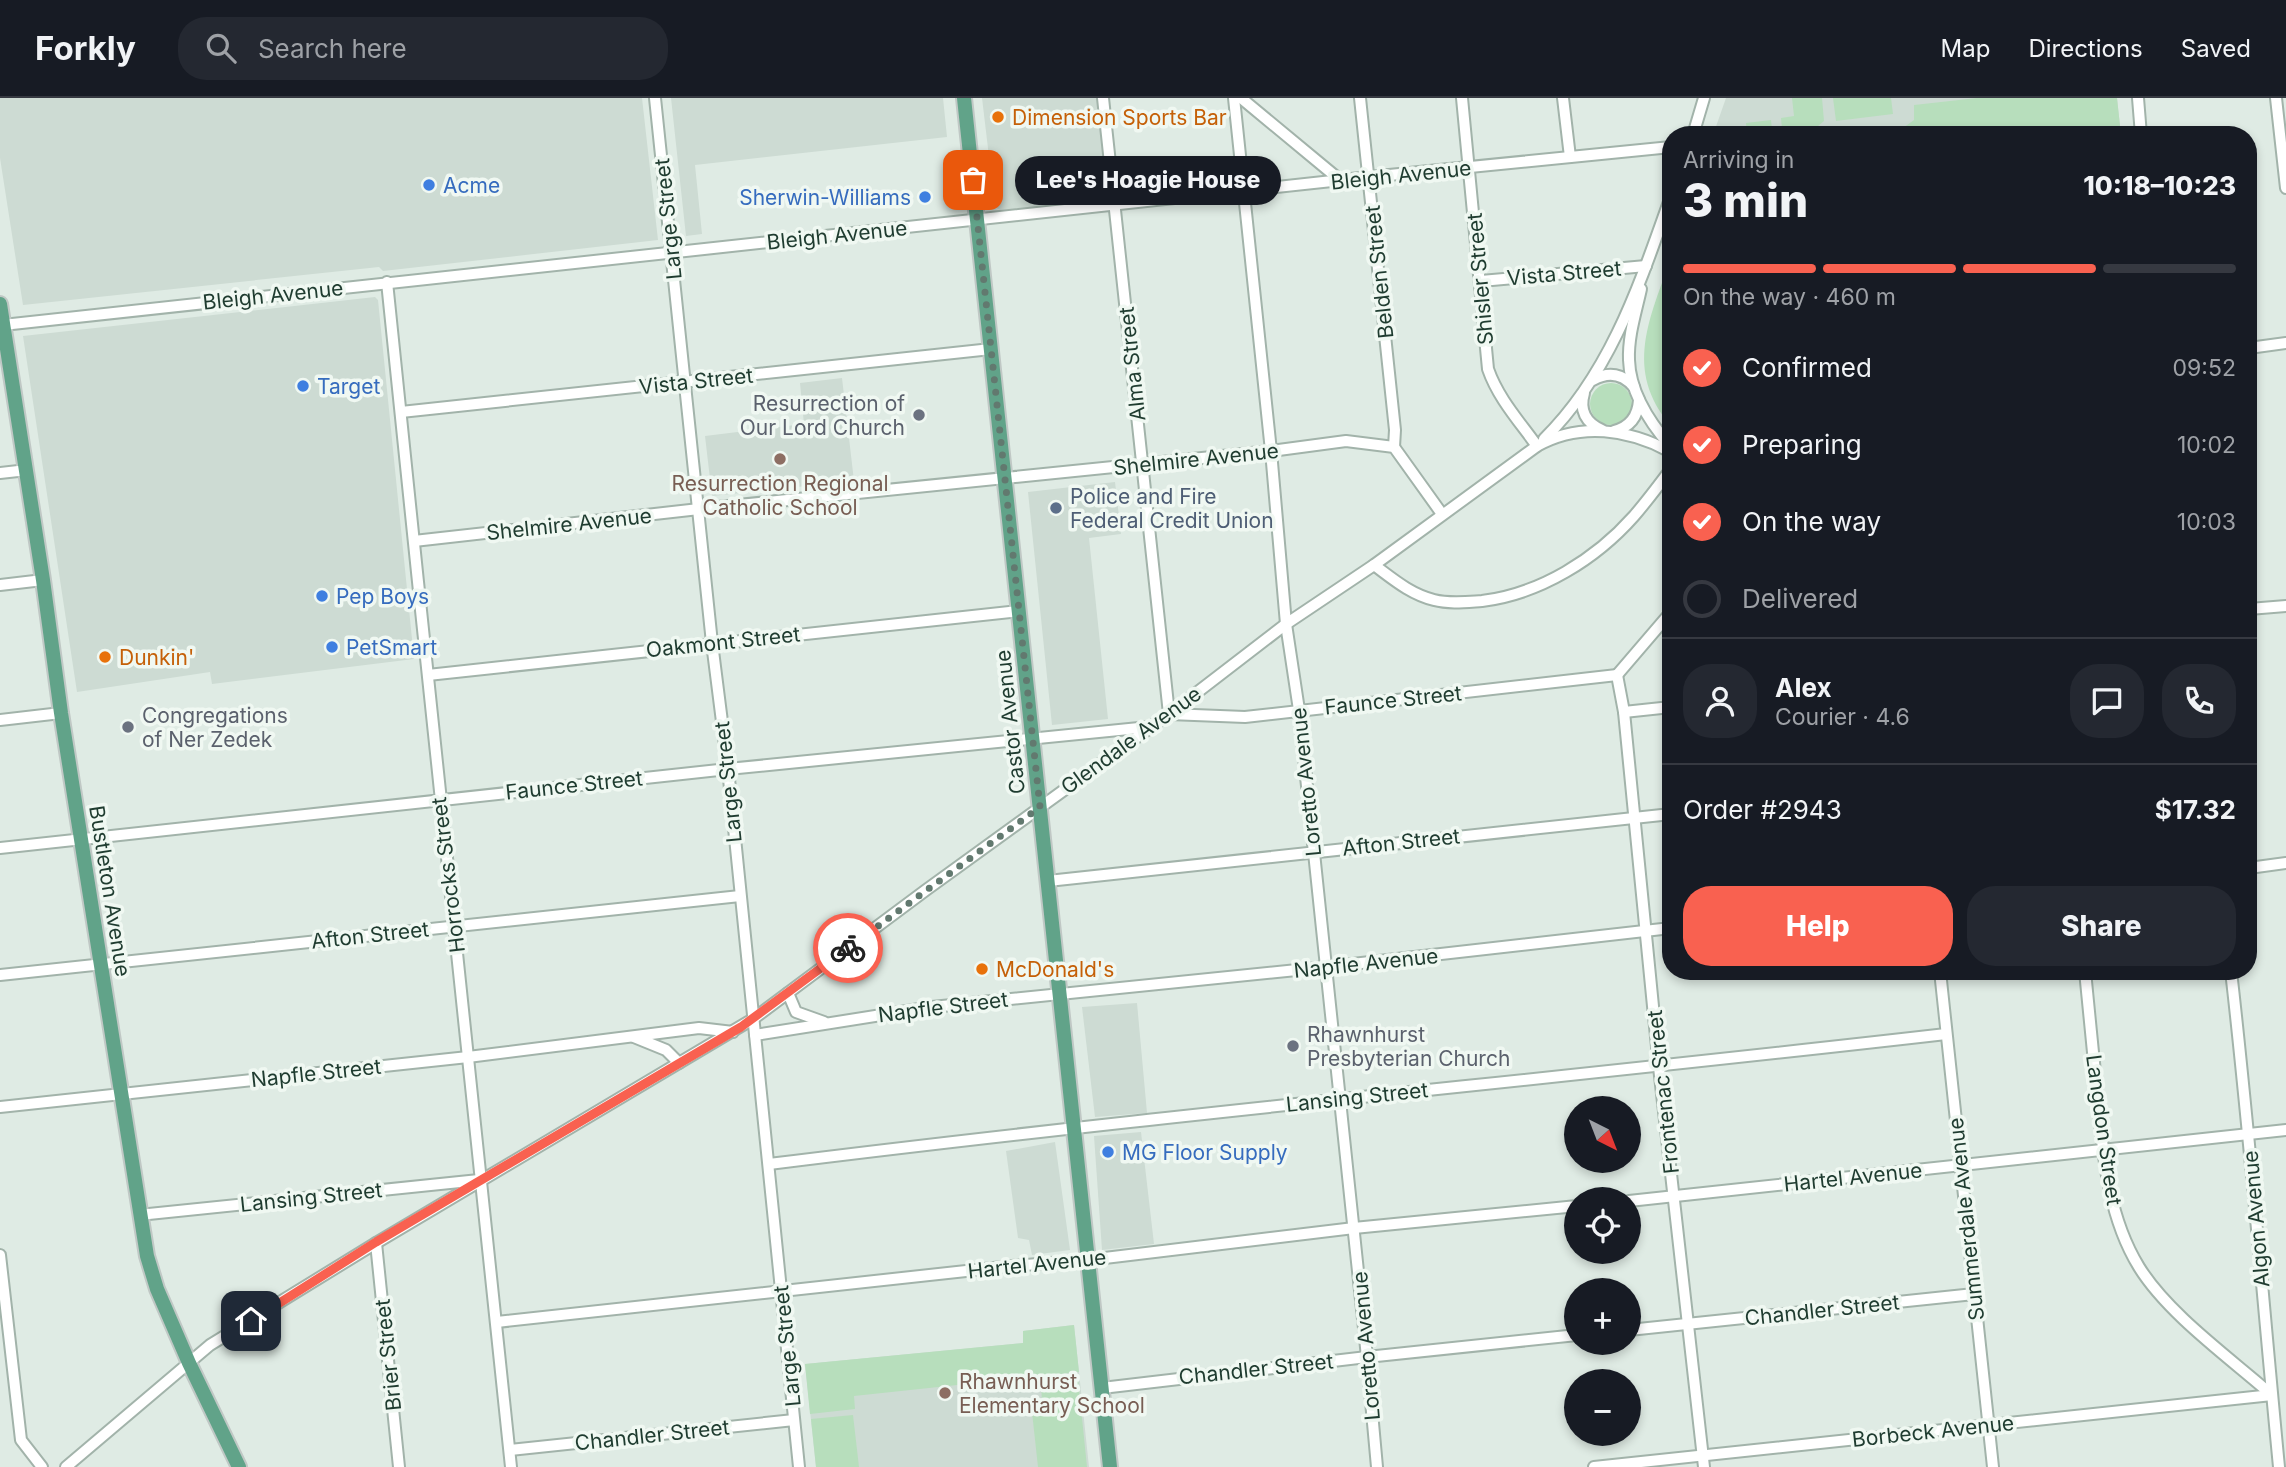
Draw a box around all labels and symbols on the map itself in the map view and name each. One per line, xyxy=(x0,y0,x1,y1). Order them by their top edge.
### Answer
place label: Dimension Sports Bar xyxy=(1012,105,1227,130)
marker: Dimension Sports Bar xyxy=(990,109,1006,125)
pin xyxy=(943,150,1003,210)
callout: Lee's Hoagie House xyxy=(1015,155,1281,204)
street label: Bleigh Avenue xyxy=(1330,155,1472,195)
street label: Large Street xyxy=(649,157,687,281)
place label: Acme xyxy=(443,173,500,198)
marker: Acme xyxy=(421,177,437,193)
place label: Sherwin-Williams xyxy=(739,185,911,210)
marker: Sherwin-Williams xyxy=(917,189,933,205)
street label: Belden Street xyxy=(1360,204,1398,340)
street label: Shisler Street xyxy=(1462,212,1498,346)
street label: Bleigh Avenue xyxy=(766,215,908,255)
street label: Vista Street xyxy=(1506,256,1622,290)
street label: Bleigh Avenue xyxy=(202,275,344,315)
street label: Alma Street xyxy=(1114,305,1150,422)
street label: Vista Street xyxy=(638,363,754,399)
place label: Target xyxy=(317,374,380,399)
marker: Target xyxy=(295,378,311,394)
place label: Resurrection of Our Lord Church xyxy=(740,391,905,440)
marker: Resurrection of Our Lord Church xyxy=(911,407,927,423)
street label: Shelmire Avenue xyxy=(1112,438,1280,480)
marker: Resurrection Regional Catholic School xyxy=(772,451,788,467)
place label: Resurrection Regional Catholic School xyxy=(671,471,889,520)
place label: Police and Fire Federal Credit Union xyxy=(1070,484,1274,533)
marker: Police and Fire Federal Credit Union xyxy=(1048,500,1064,516)
street label: Shelmire Avenue xyxy=(485,503,653,545)
place label: Pep Boys xyxy=(336,584,429,609)
marker: Pep Boys xyxy=(314,588,330,604)
street label: Oakmont Street xyxy=(645,621,801,663)
place label: PetSmart xyxy=(346,635,437,660)
marker: PetSmart xyxy=(324,639,340,655)
place label: Dunkin' xyxy=(119,645,194,670)
marker: Dunkin' xyxy=(97,649,113,665)
street label: Castor Avenue xyxy=(990,649,1030,795)
street label: Faunce Street xyxy=(1323,680,1463,720)
street label: Glendale Avenue xyxy=(1056,681,1206,799)
place label: Congregations of Ner Zedek xyxy=(142,703,288,752)
street label: Loretto Avenue xyxy=(1286,706,1326,858)
marker: Congregations of Ner Zedek xyxy=(120,719,136,735)
street label: Large Street xyxy=(709,720,747,844)
street label: Faunce Street xyxy=(504,765,644,805)
street label: Horrocks Street xyxy=(426,796,470,954)
street label: Bustleton Avenue xyxy=(84,804,136,978)
street label: Afton Street xyxy=(1341,823,1461,861)
courier xyxy=(813,913,883,983)
street label: Afton Street xyxy=(310,916,430,954)
street label: Napfle Avenue xyxy=(1292,943,1440,983)
place label: McDonald's xyxy=(996,957,1114,982)
marker: McDonald's xyxy=(974,961,990,977)
street label: Napfle Street xyxy=(877,987,1010,1027)
street label: Frontenac Street xyxy=(1642,1009,1684,1175)
place label: Rhawnhurst Presbyterian Church xyxy=(1307,1022,1510,1071)
marker: Rhawnhurst Presbyterian Church xyxy=(1285,1038,1301,1054)
street label: Langdon Street xyxy=(2081,1053,2127,1207)
street label: Napfle Street xyxy=(250,1054,382,1092)
street label: Lansing Street xyxy=(1285,1077,1429,1117)
north arrow xyxy=(1564,1096,1642,1172)
street label: Summerdale Avenue xyxy=(1943,1116,1989,1322)
place label: MG Floor Supply xyxy=(1122,1140,1288,1165)
marker: MG Floor Supply xyxy=(1100,1144,1116,1160)
street label: Algon Avenue xyxy=(2238,1150,2274,1288)
street label: Hartel Avenue xyxy=(1782,1157,1924,1197)
street label: Lansing Street xyxy=(239,1177,383,1217)
street label: Hartel Avenue xyxy=(966,1244,1108,1284)
street label: Loretto Avenue xyxy=(1347,1270,1385,1422)
street label: Large Street xyxy=(768,1284,806,1408)
street label: Chandler Street xyxy=(1744,1289,1901,1331)
pin xyxy=(221,1291,281,1351)
street label: Brier Street xyxy=(370,1298,406,1412)
street label: Chandler Street xyxy=(1178,1348,1335,1390)
place label: Rhawnhurst Elementary School xyxy=(959,1369,1145,1418)
marker: Rhawnhurst Elementary School xyxy=(937,1385,953,1401)
street label: Borbeck Avenue xyxy=(1851,1410,2015,1452)
street label: Chandler Street xyxy=(574,1414,731,1456)

